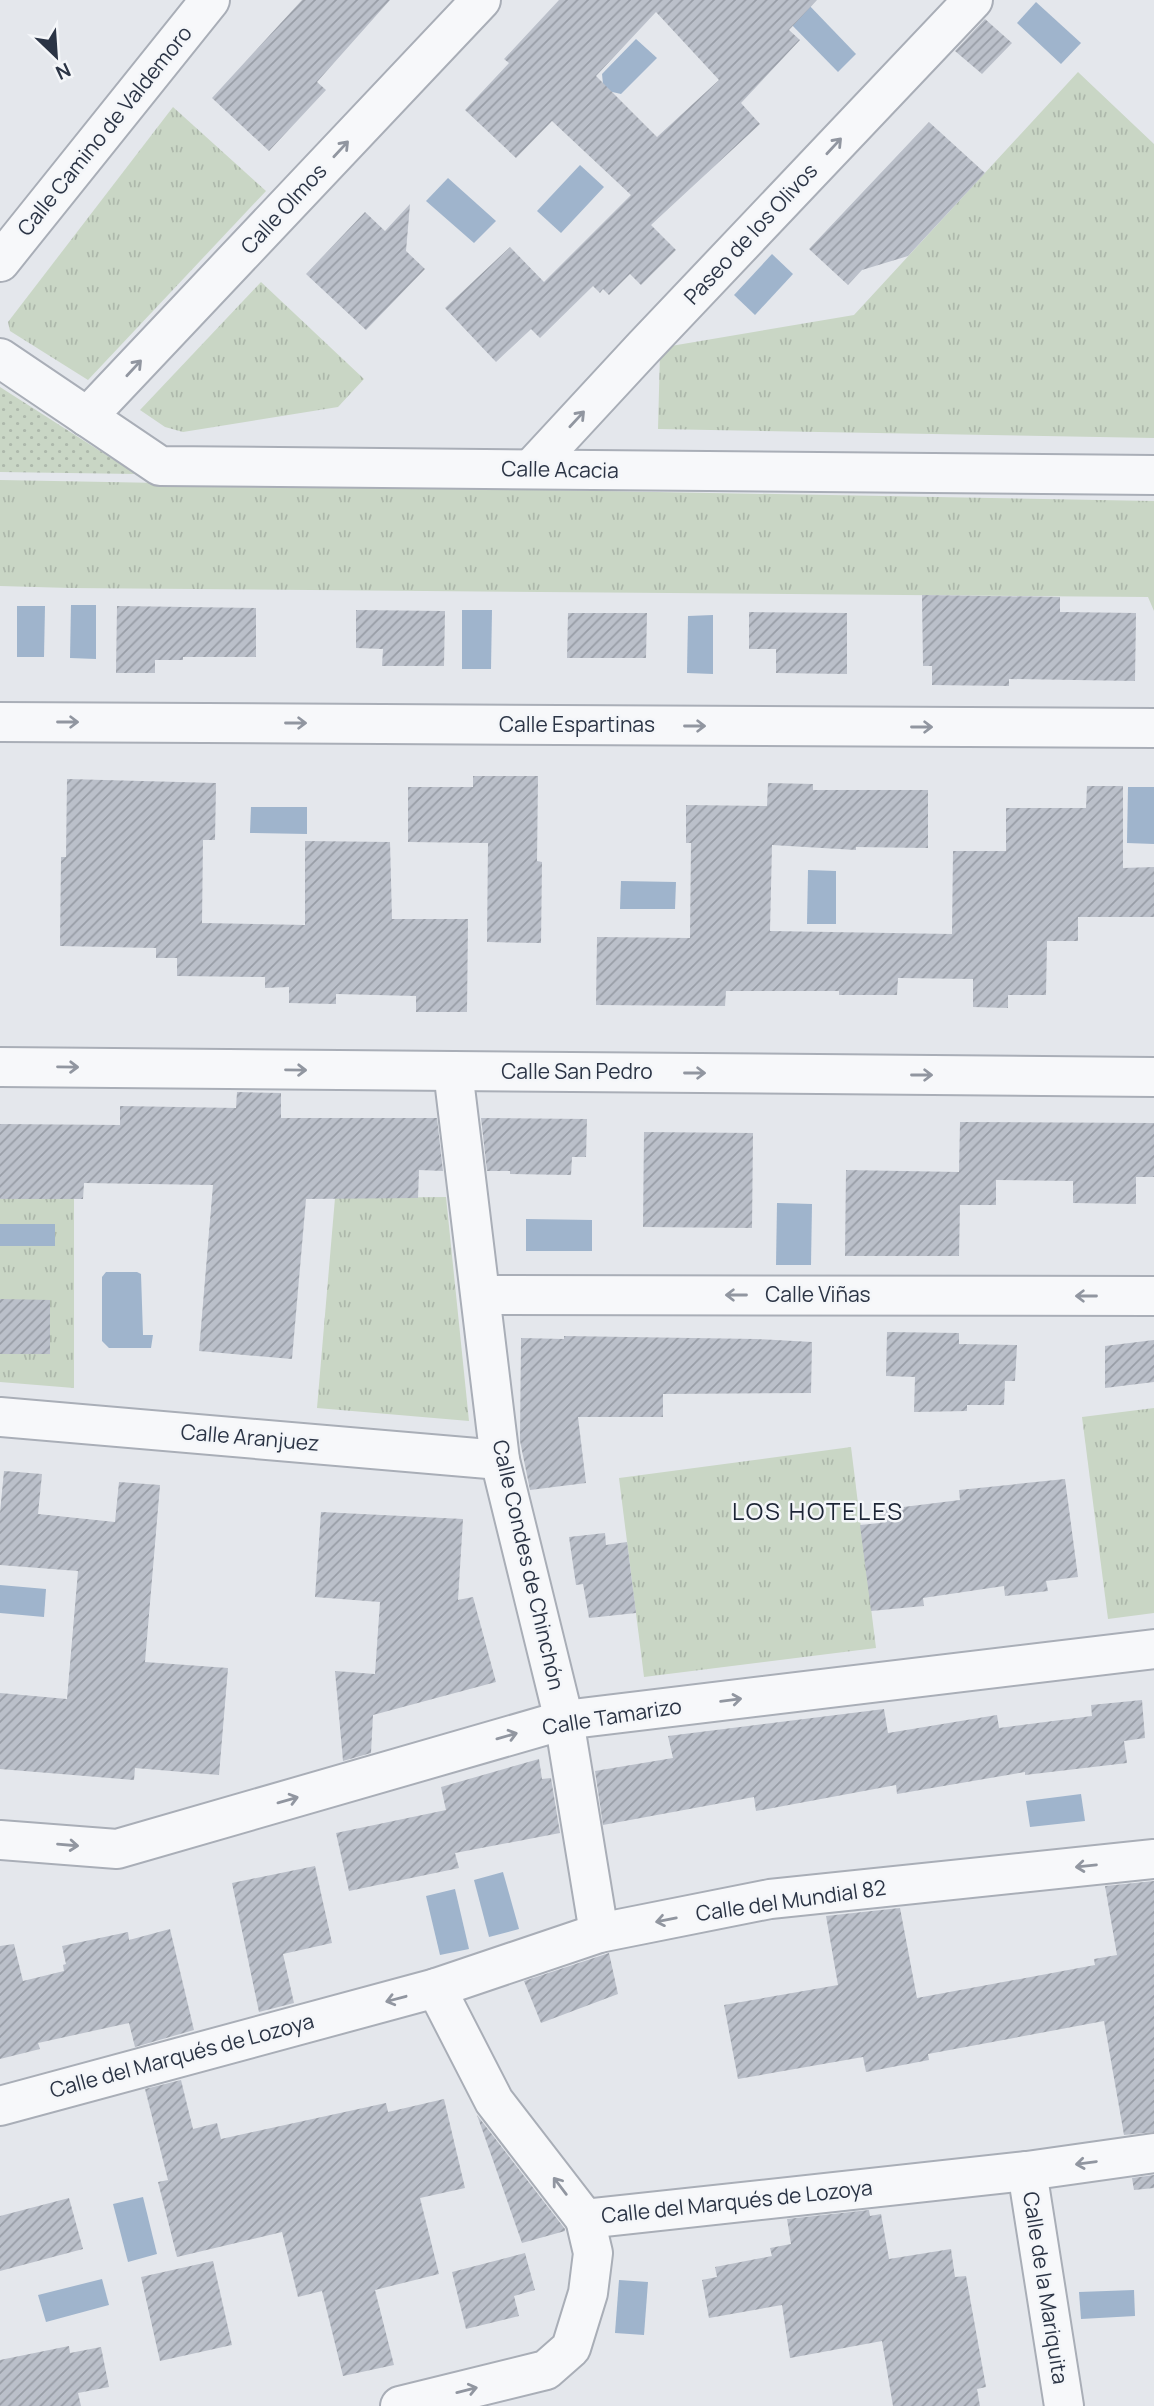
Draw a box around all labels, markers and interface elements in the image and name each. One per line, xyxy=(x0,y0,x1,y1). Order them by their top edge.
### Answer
street label: Calle Camino de Valdemoro xyxy=(11,19,198,241)
north arrow xyxy=(21,21,91,91)
text: N xyxy=(52,57,75,86)
one-way arrow xyxy=(825,138,842,156)
one-way arrow xyxy=(332,141,349,158)
street label: Calle Olmos xyxy=(234,157,332,260)
street label: Paseo de los Olivos xyxy=(677,157,823,310)
one-way arrow xyxy=(125,359,142,377)
one-way arrow xyxy=(569,411,586,428)
street label: Calle Acacia xyxy=(501,454,619,484)
street label: Calle Espartinas xyxy=(499,710,655,738)
one-way arrow xyxy=(56,715,79,729)
one-way arrow xyxy=(284,716,307,730)
one-way arrow xyxy=(683,719,706,733)
one-way arrow xyxy=(910,720,933,734)
street label: Calle San Pedro xyxy=(501,1057,653,1085)
one-way arrow xyxy=(56,1061,79,1074)
one-way arrow xyxy=(284,1063,307,1077)
one-way arrow xyxy=(683,1066,706,1080)
one-way arrow xyxy=(910,1068,933,1082)
street label: Calle Viñas xyxy=(765,1280,871,1308)
one-way arrow xyxy=(725,1288,748,1302)
one-way arrow xyxy=(1075,1289,1098,1303)
street label: Calle Aranjuez xyxy=(180,1417,320,1457)
street label: Calle Condes de Chinchón xyxy=(487,1437,571,1692)
district label: LOS HOTELES xyxy=(732,1494,904,1527)
street label: Calle Tamarizo xyxy=(540,1691,683,1741)
one-way arrow xyxy=(719,1693,742,1706)
one-way arrow xyxy=(496,1729,518,1742)
one-way arrow xyxy=(277,1792,299,1805)
one-way arrow xyxy=(56,1839,79,1852)
one-way arrow xyxy=(1075,1860,1098,1873)
street label: Calle del Mundial 82 xyxy=(694,1873,888,1927)
one-way arrow xyxy=(655,1913,678,1927)
one-way arrow xyxy=(385,1993,407,2006)
street label: Calle del Marqués de Lozoya xyxy=(47,2006,317,2104)
one-way arrow xyxy=(1076,2156,1098,2169)
street label: Calle del Marqués de Lozoya xyxy=(600,2173,874,2229)
one-way arrow xyxy=(552,2177,567,2196)
street label: Calle de la Mariquita xyxy=(1017,2190,1075,2386)
one-way arrow xyxy=(455,2383,478,2396)

